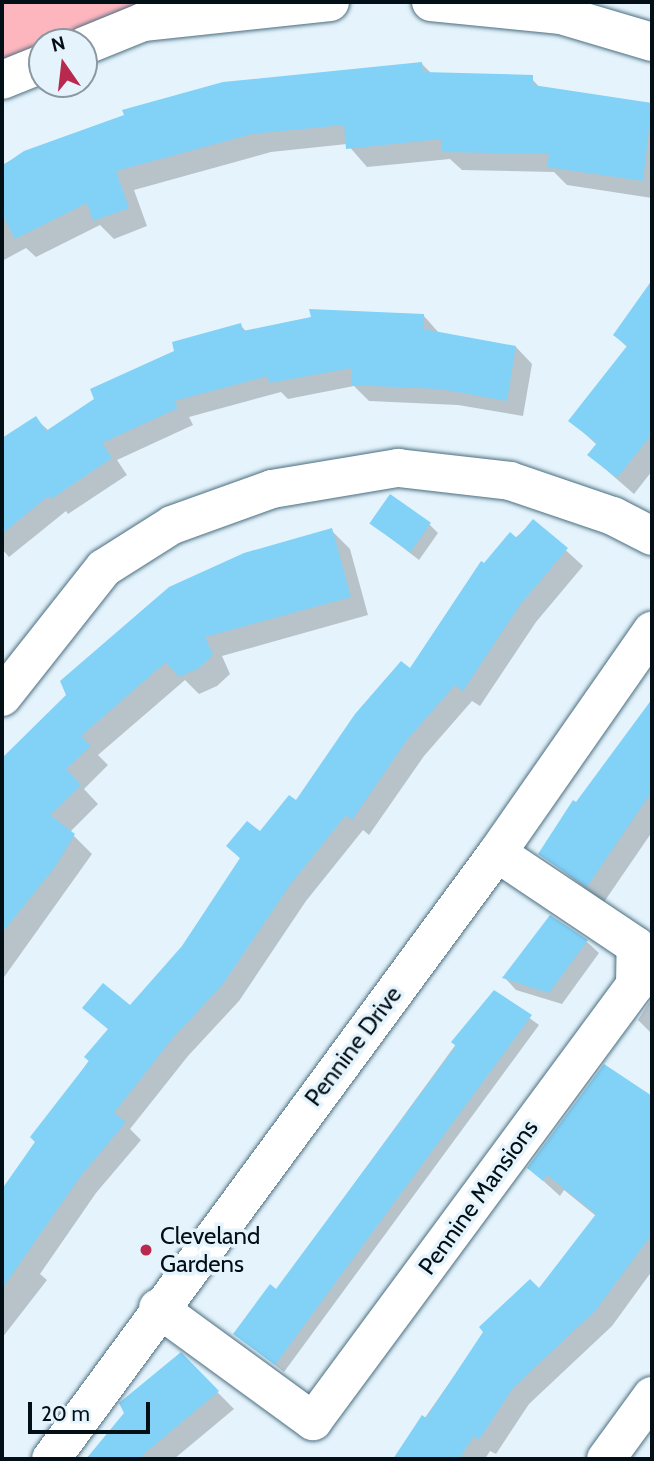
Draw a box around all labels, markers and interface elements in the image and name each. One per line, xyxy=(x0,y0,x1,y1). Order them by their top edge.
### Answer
north arrow xyxy=(28,28,98,98)
text: N xyxy=(49,31,68,57)
street label: Pennine Drive xyxy=(299,980,407,1112)
street label: Pennine Mansions xyxy=(412,1114,544,1280)
place label: Cleveland Gardens xyxy=(160,1222,260,1278)
marker: Cleveland Gardens xyxy=(138,1242,154,1258)
scale bar xyxy=(32,1388,154,1432)
text: 20 m xyxy=(41,1401,90,1426)

